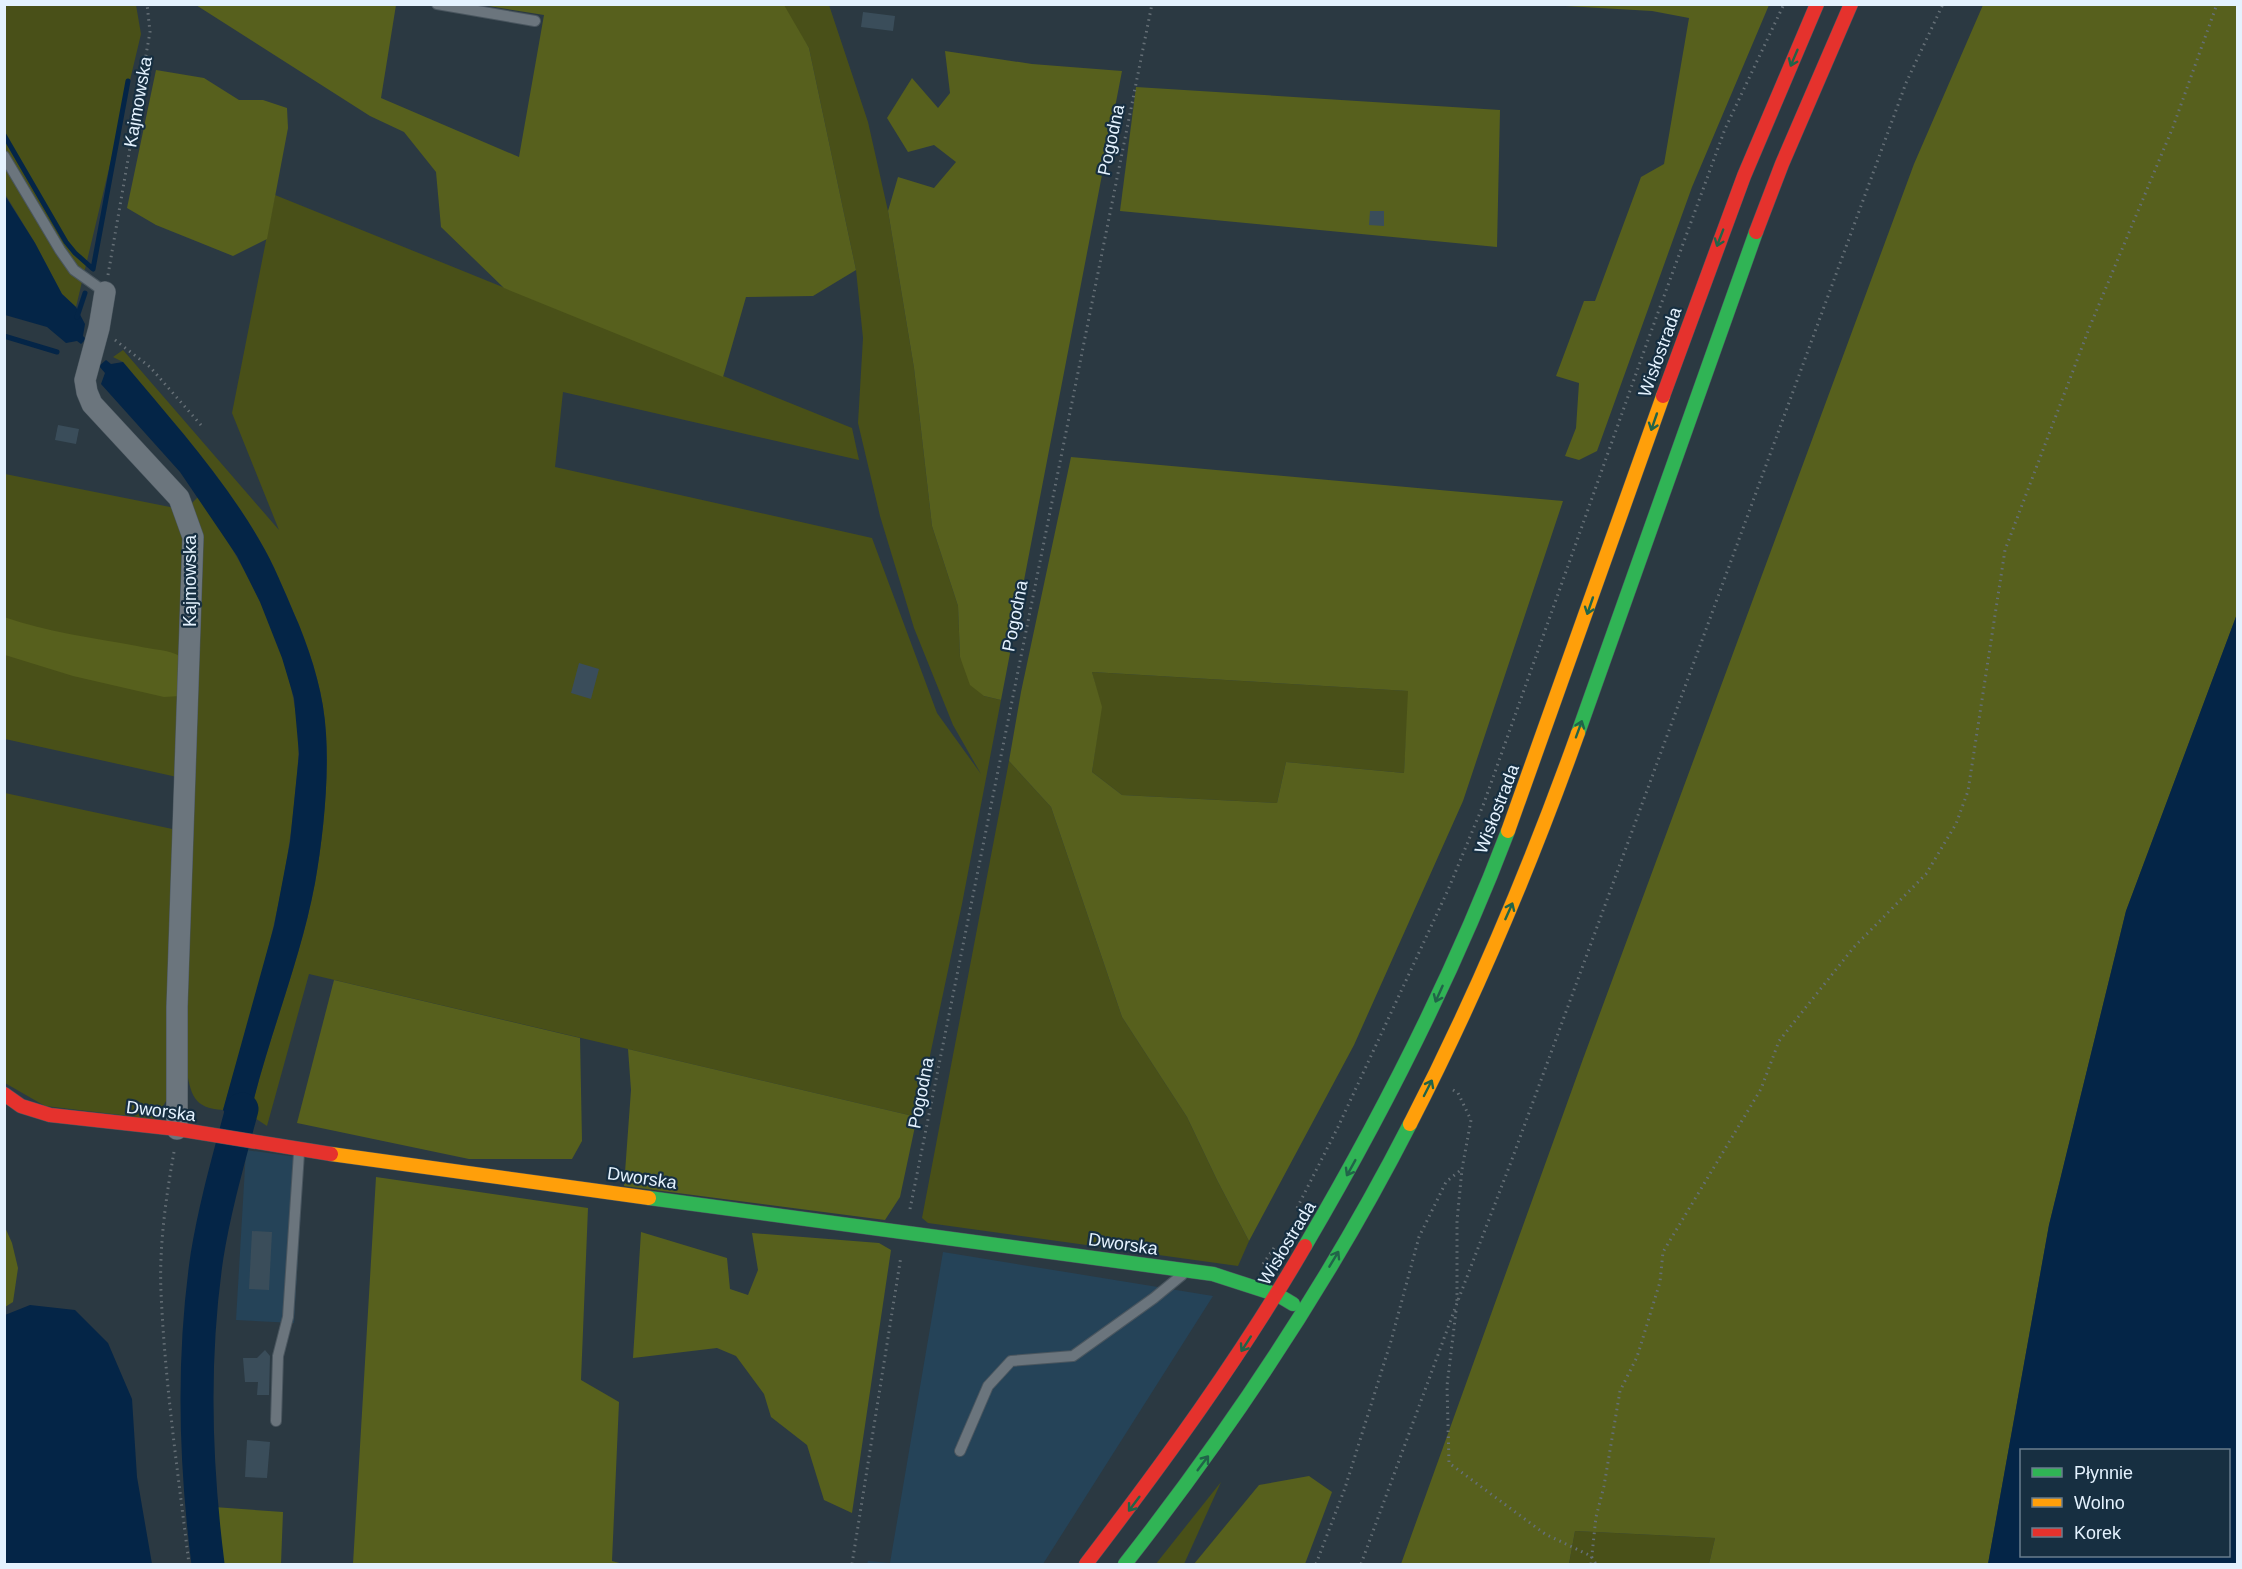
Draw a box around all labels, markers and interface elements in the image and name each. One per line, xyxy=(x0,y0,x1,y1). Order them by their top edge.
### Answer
one-way arrow xyxy=(1788,49,1799,67)
street label: Kajmowska xyxy=(120,54,156,149)
street label: Pogodna xyxy=(1094,102,1128,177)
one-way arrow xyxy=(1714,229,1725,247)
street label: Wisłostrada xyxy=(1635,303,1686,400)
one-way arrow xyxy=(1648,412,1659,431)
street label: Kajmowska xyxy=(180,534,200,627)
street label: Pogodna xyxy=(998,578,1032,653)
one-way arrow xyxy=(1583,596,1594,615)
one-way arrow xyxy=(1575,720,1586,739)
street label: Wisłostrada xyxy=(1471,761,1524,856)
one-way arrow xyxy=(1504,902,1515,921)
one-way arrow xyxy=(1432,984,1444,1002)
street label: Pogodna xyxy=(904,1055,938,1130)
one-way arrow xyxy=(1423,1080,1434,1098)
street label: Dworska xyxy=(125,1097,198,1125)
one-way arrow xyxy=(1345,1159,1357,1176)
street label: Dworska xyxy=(606,1163,679,1193)
street label: Wisłostrada xyxy=(1254,1197,1320,1288)
street label: Dworska xyxy=(1087,1229,1160,1259)
one-way arrow xyxy=(1329,1251,1341,1268)
one-way arrow xyxy=(1239,1335,1251,1352)
legend xyxy=(2020,1449,2230,1557)
one-way arrow xyxy=(1196,1455,1209,1471)
text: Płynnie xyxy=(2074,1463,2133,1483)
text: Wolno xyxy=(2074,1493,2125,1513)
one-way arrow xyxy=(1127,1496,1140,1512)
text: Korek xyxy=(2074,1523,2122,1543)

